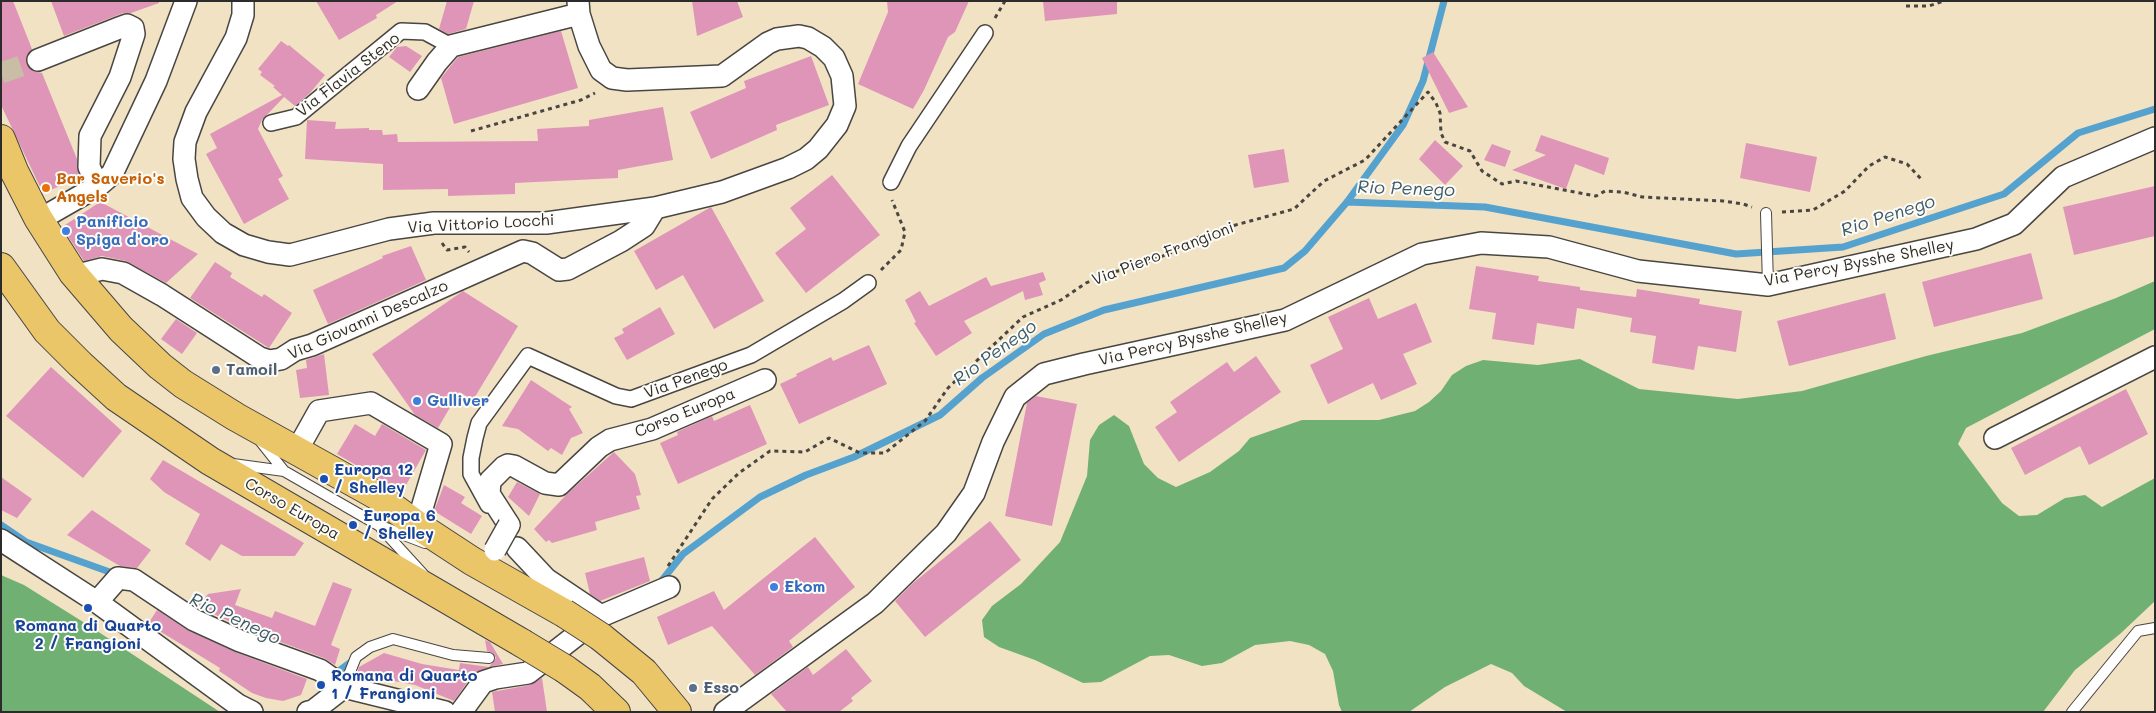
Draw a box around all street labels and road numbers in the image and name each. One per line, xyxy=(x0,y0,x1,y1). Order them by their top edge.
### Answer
street label: Via Flavia Steno xyxy=(292,29,404,121)
street label: Via Vittorio Locchi xyxy=(407,211,555,237)
street label: Via Piero Frangioni xyxy=(1089,218,1237,290)
street label: Via Percy Bysshe Shelley xyxy=(1762,235,1956,291)
street label: Via Giovanni Descalzo xyxy=(285,276,451,364)
street label: Via Percy Bysshe Shelley xyxy=(1097,308,1289,370)
street label: Via Penego xyxy=(642,355,730,403)
street label: Corso Europa xyxy=(632,384,738,442)
street label: Corso Europa xyxy=(241,474,343,544)

